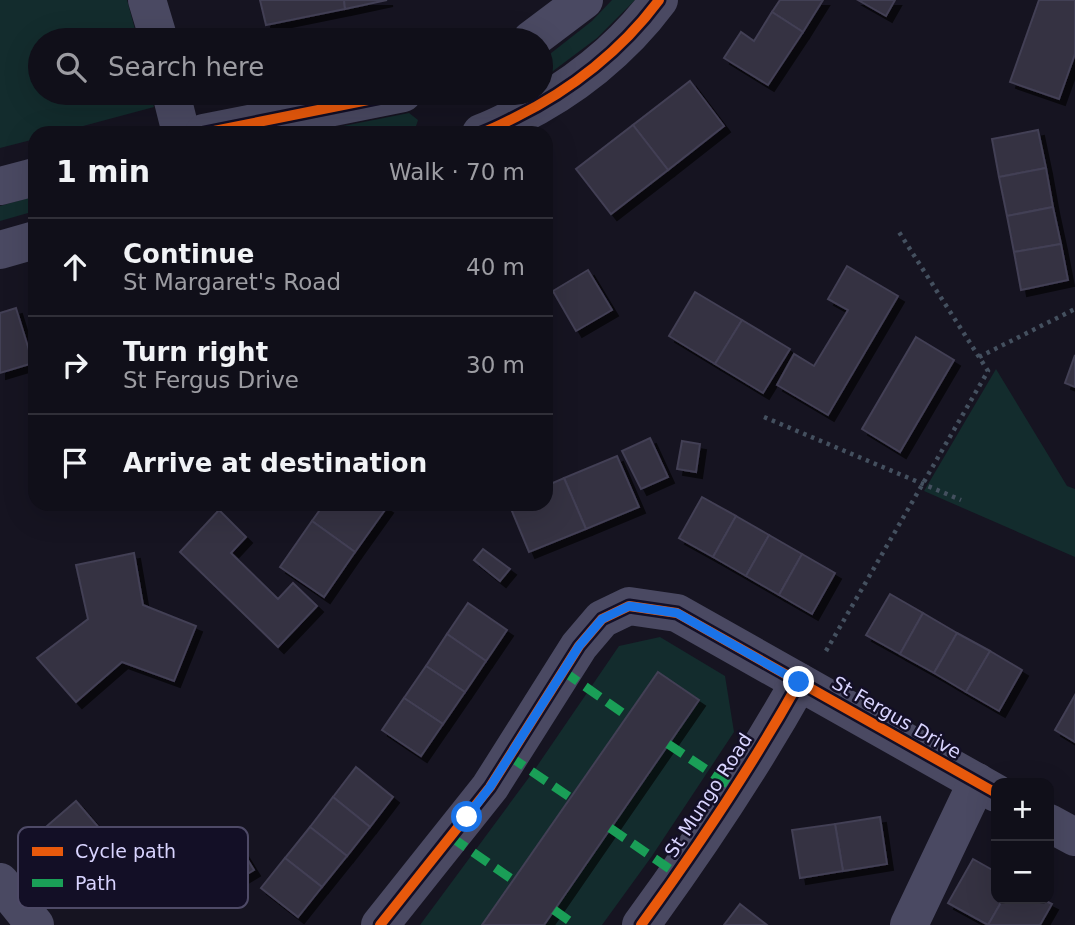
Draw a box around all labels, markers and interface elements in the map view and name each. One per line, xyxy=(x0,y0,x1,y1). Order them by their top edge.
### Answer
search box xyxy=(28,28,553,105)
icon: search xyxy=(52,48,90,86)
text: Search here xyxy=(108,52,264,82)
text: 1 min xyxy=(56,154,150,189)
text: Walk · 70 m xyxy=(389,159,525,185)
text: Continue xyxy=(123,239,254,269)
icon: ahead xyxy=(56,248,94,286)
text: 40 m xyxy=(466,254,525,280)
text: St Margaret's Road xyxy=(123,269,341,295)
text: Turn right xyxy=(123,337,268,367)
icon: right xyxy=(56,346,94,384)
text: 30 m xyxy=(466,352,525,378)
text: St Fergus Drive xyxy=(123,367,299,393)
icon: arrive xyxy=(56,444,94,482)
text: Arrive at destination xyxy=(123,448,427,478)
route end xyxy=(783,666,814,697)
street label: St Fergus Drive xyxy=(829,671,965,763)
street label: St Mungo Road xyxy=(660,729,756,861)
map controls xyxy=(991,778,1054,904)
button: + xyxy=(991,778,1054,841)
route start xyxy=(451,801,482,832)
legend xyxy=(18,827,248,908)
text: Cycle path xyxy=(75,840,176,862)
button: − xyxy=(991,841,1054,904)
text: Path xyxy=(75,872,117,894)

